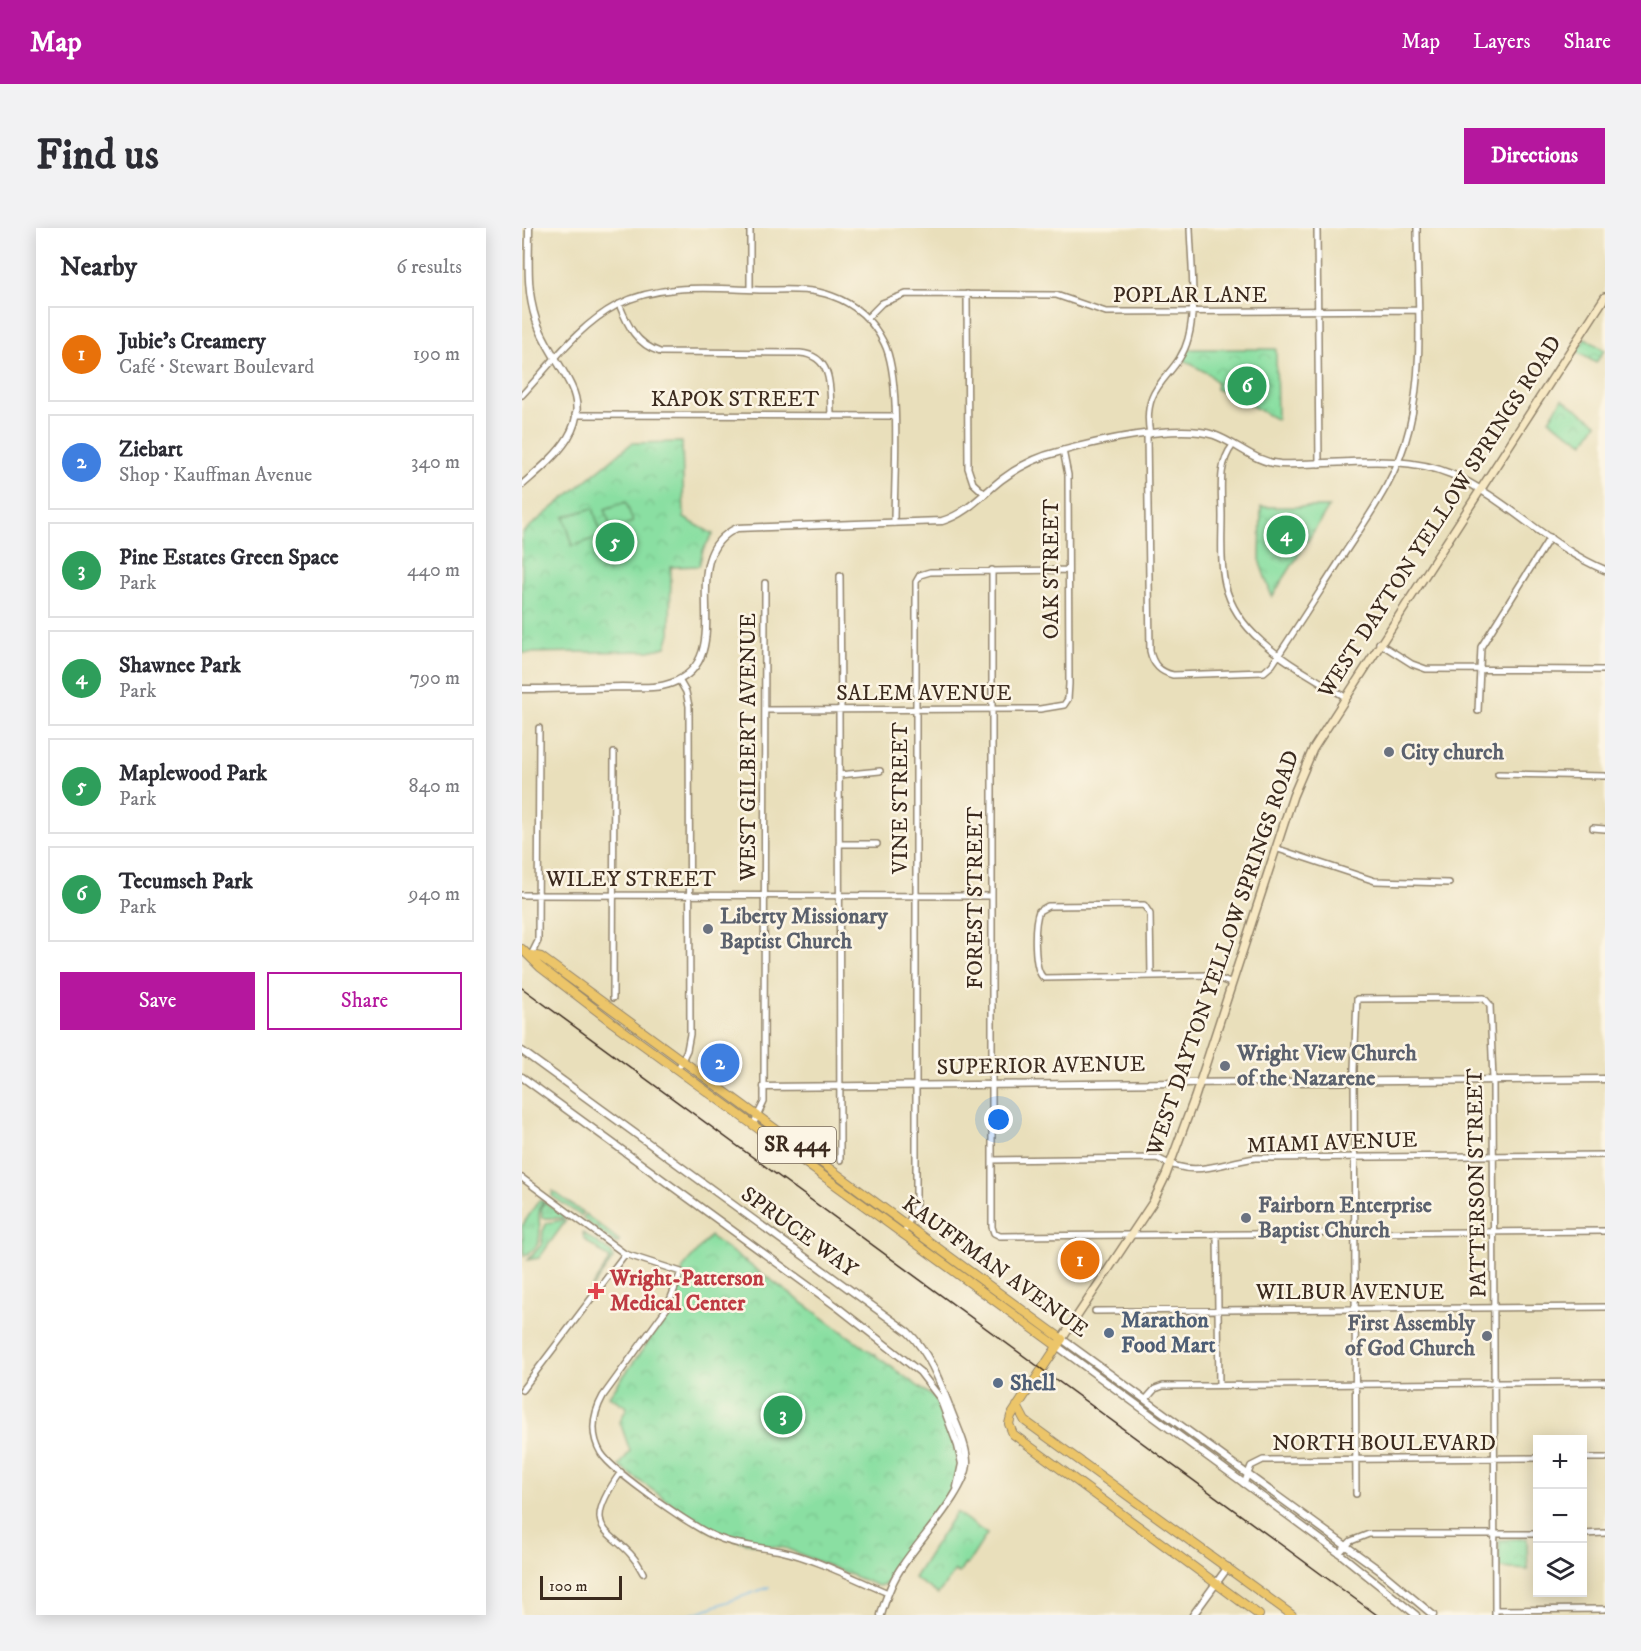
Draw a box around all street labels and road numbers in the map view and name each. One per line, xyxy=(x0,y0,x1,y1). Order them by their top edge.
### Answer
street label: POPLAR LANE xyxy=(1113,282,1267,309)
street label: WEST DAYTON YELLOW SPRINGS ROAD xyxy=(1312,331,1568,704)
street label: KAPOK STREET xyxy=(651,386,820,413)
street label: OAK STREET xyxy=(1038,499,1065,639)
street label: WEST GILBERT AVENUE xyxy=(735,613,762,882)
street label: SALEM AVENUE xyxy=(836,680,1012,707)
street label: VINE STREET xyxy=(887,722,914,875)
street label: WEST DAYTON YELLOW SPRINGS ROAD xyxy=(1140,747,1305,1160)
street label: FOREST STREET xyxy=(962,806,989,989)
street label: WILEY STREET xyxy=(545,866,716,893)
street label: SUPERIOR AVENUE xyxy=(936,1051,1146,1081)
street label: PATTERSON STREET xyxy=(1461,1068,1493,1298)
road number: SR 444 xyxy=(758,1127,836,1163)
street label: MIAMI AVENUE xyxy=(1246,1127,1418,1159)
street label: SPRUCE WAY xyxy=(736,1181,863,1284)
street label: KAUFFMAN AVENUE xyxy=(897,1190,1093,1344)
street label: WILBUR AVENUE xyxy=(1255,1279,1444,1306)
street label: NORTH BOULEVARD xyxy=(1272,1430,1496,1457)

